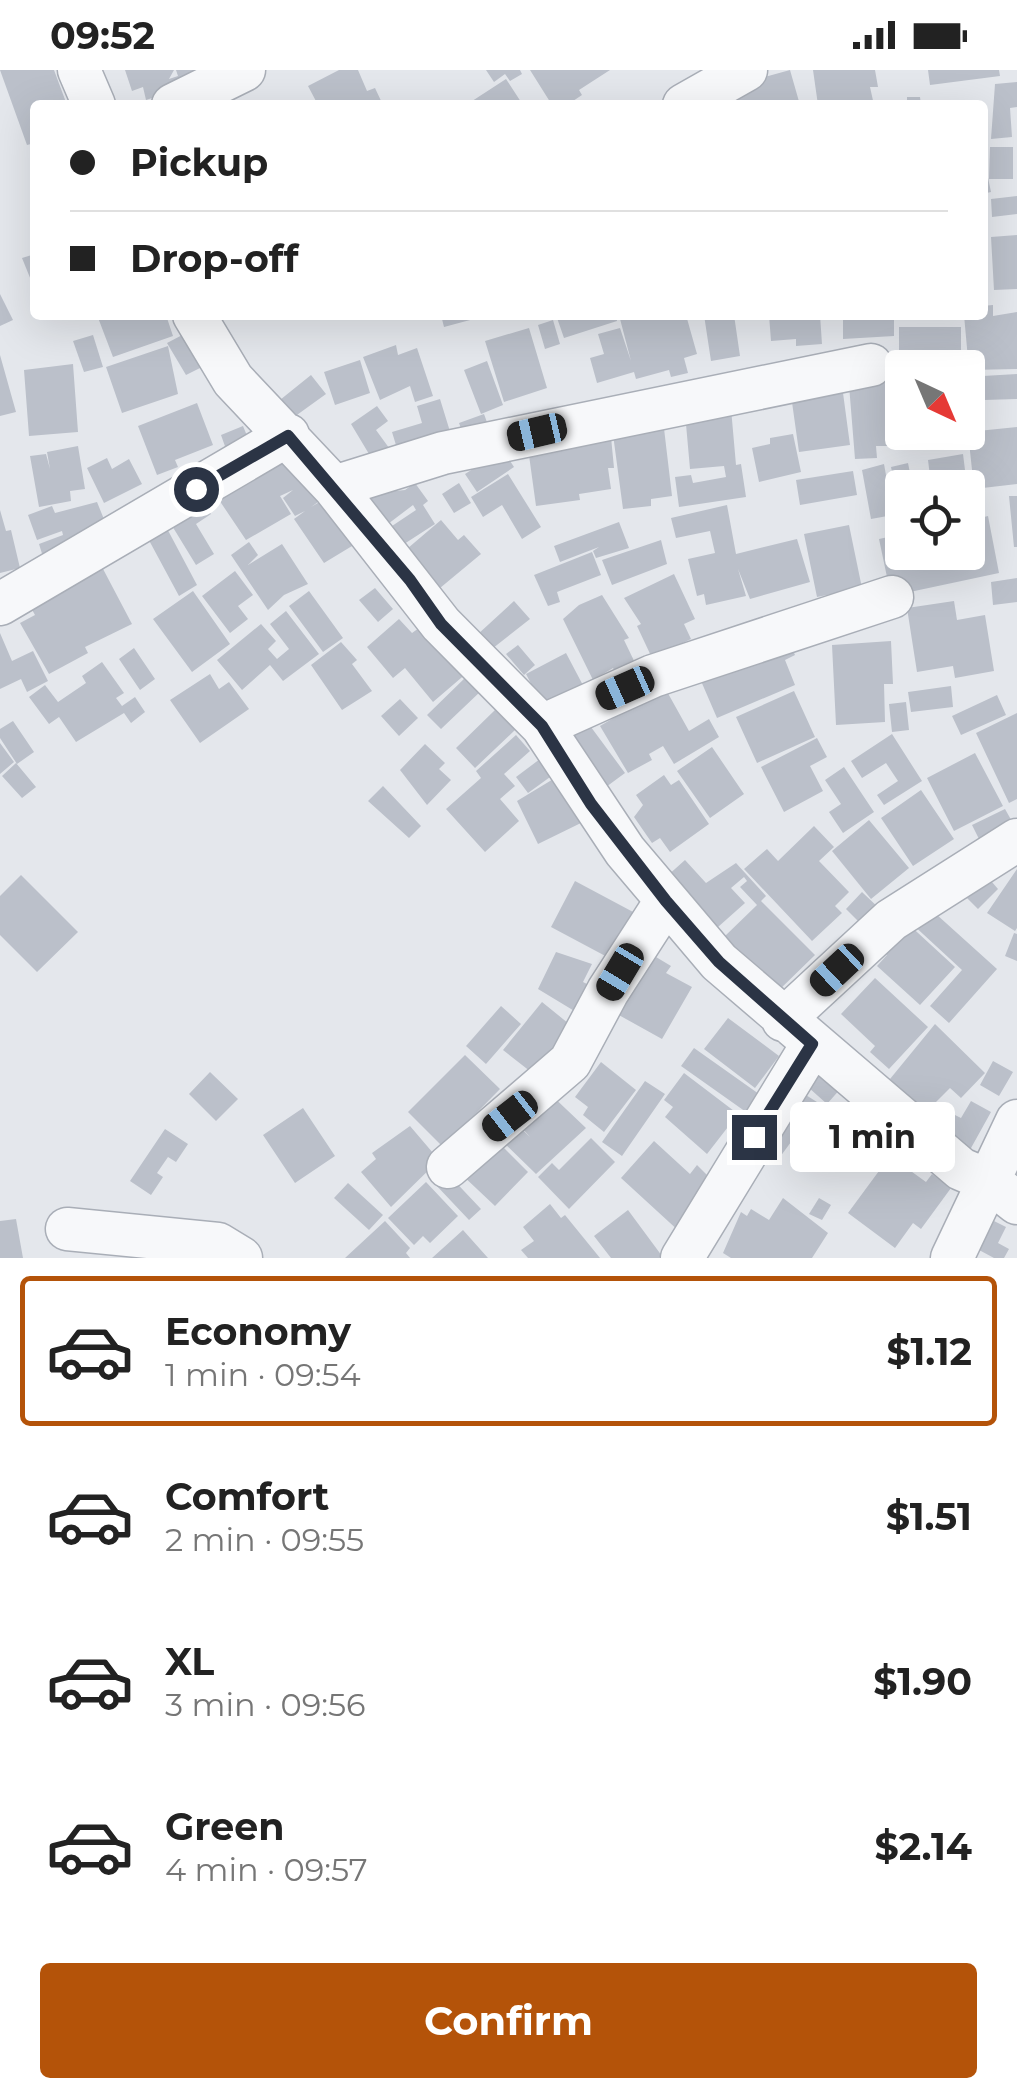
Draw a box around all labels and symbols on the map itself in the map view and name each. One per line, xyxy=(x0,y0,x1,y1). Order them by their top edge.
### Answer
north arrow xyxy=(885,350,985,450)
car xyxy=(504,411,570,453)
route start xyxy=(174,467,219,512)
car xyxy=(591,662,659,714)
car xyxy=(592,939,648,1005)
car xyxy=(805,939,869,1001)
car xyxy=(477,1086,543,1146)
callout: 1 min xyxy=(789,1102,954,1172)
route end xyxy=(732,1115,777,1160)

